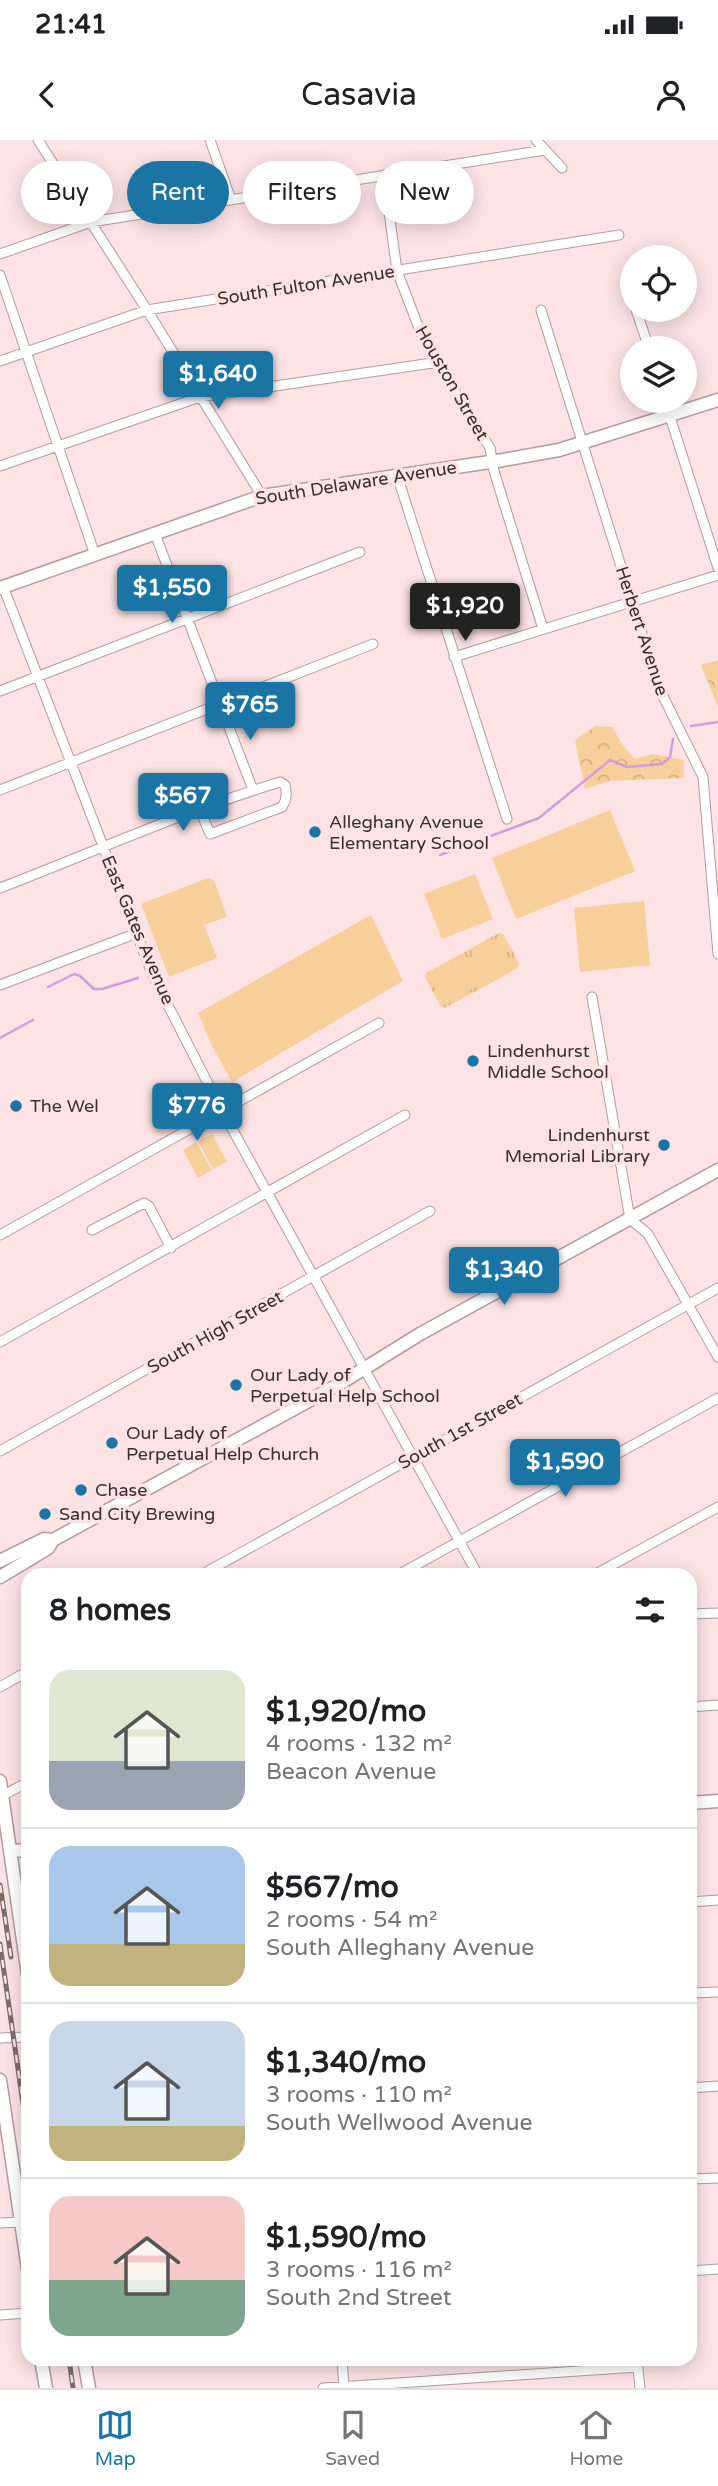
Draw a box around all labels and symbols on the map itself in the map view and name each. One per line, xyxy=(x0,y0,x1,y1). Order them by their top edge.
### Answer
street label: South Fulton Avenue xyxy=(216,260,396,310)
street label: Houston Street xyxy=(410,322,494,444)
pin: $1,640 xyxy=(161,352,275,411)
street label: South Delaware Avenue xyxy=(254,456,458,510)
street label: Herbert Avenue xyxy=(611,563,673,699)
pin: $1,550 xyxy=(115,566,229,625)
pin: $1,920 xyxy=(408,584,522,643)
pin: $765 xyxy=(209,682,291,742)
pin: $567 xyxy=(142,774,224,833)
place label: Alleghany Avenue Elementary School xyxy=(329,811,489,854)
marker: Alleghany Avenue Elementary School xyxy=(307,824,323,840)
street label: East Gates Avenue xyxy=(97,852,179,1008)
place label: Lindenhurst Middle School xyxy=(487,1040,609,1083)
marker: Lindenhurst Middle School xyxy=(465,1053,481,1069)
pin: $776 xyxy=(156,1084,238,1143)
place label: The Wel xyxy=(30,1095,99,1117)
marker: The Wel xyxy=(8,1098,24,1114)
place label: Lindenhurst Memorial Library xyxy=(505,1124,650,1167)
marker: Lindenhurst Memorial Library xyxy=(656,1137,672,1153)
pin: $1,340 xyxy=(447,1248,561,1307)
street label: South High Street xyxy=(143,1286,287,1378)
place label: Our Lady of Perpetual Help School xyxy=(250,1364,440,1407)
marker: Our Lady of Perpetual Help School xyxy=(228,1377,244,1393)
street label: South 1st Street xyxy=(394,1388,526,1474)
place label: Our Lady of Perpetual Help Church xyxy=(126,1422,319,1465)
marker: Our Lady of Perpetual Help Church xyxy=(104,1435,120,1451)
pin: $1,590 xyxy=(508,1440,622,1499)
place label: Chase xyxy=(95,1479,147,1501)
marker: Chase xyxy=(73,1482,89,1498)
place label: Sand City Brewing xyxy=(59,1503,215,1525)
marker: Sand City Brewing xyxy=(37,1506,53,1522)

